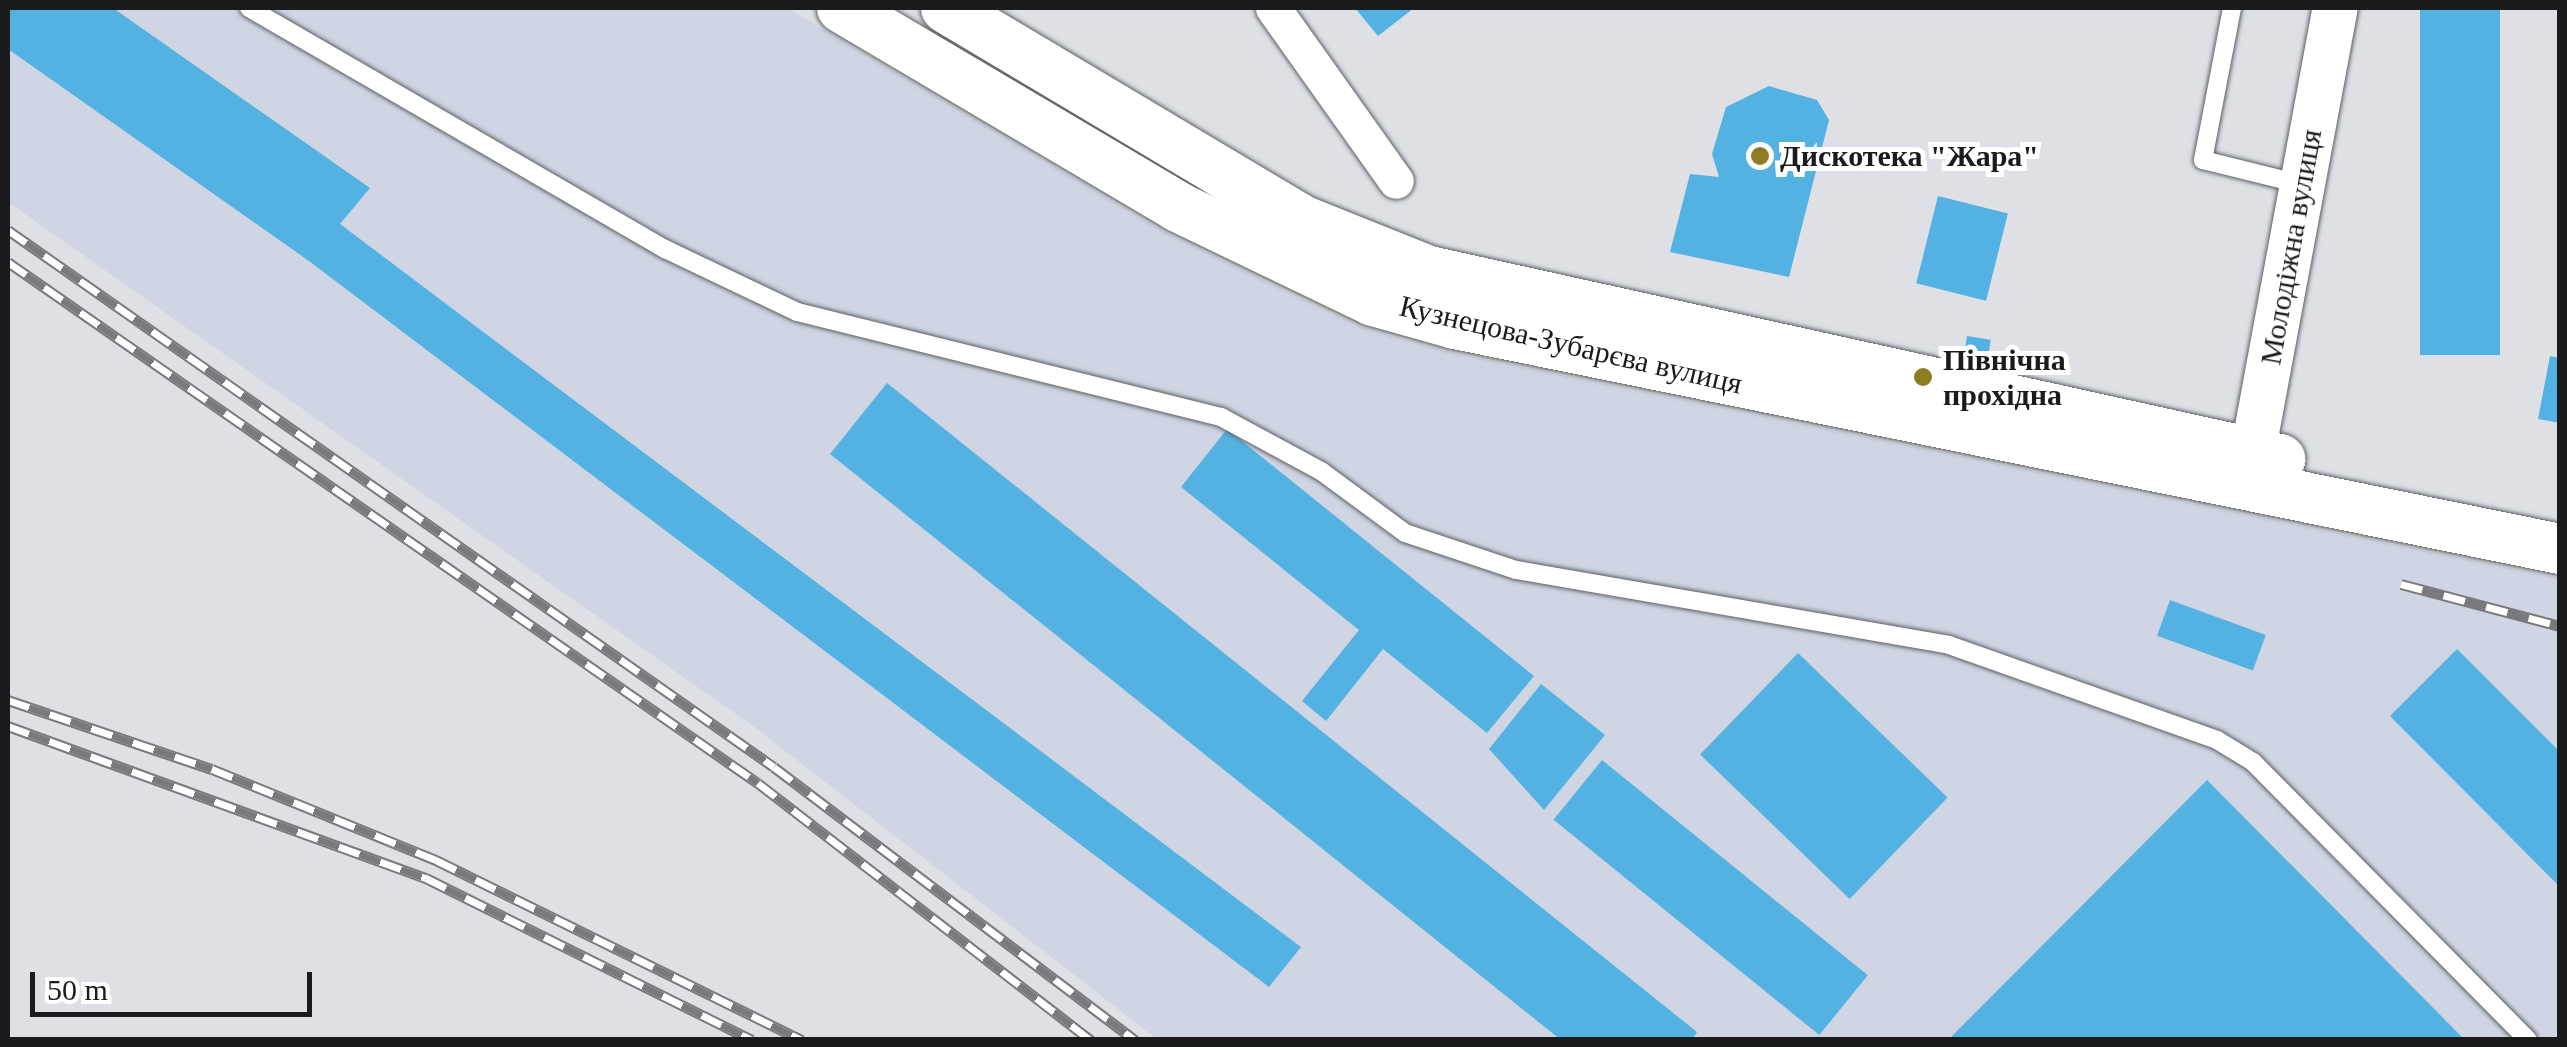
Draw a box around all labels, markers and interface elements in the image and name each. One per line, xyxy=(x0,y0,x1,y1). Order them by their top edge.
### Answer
street label: Молодіжна вулиця xyxy=(2253,126,2329,368)
place label: Дискотека "Жара" xyxy=(1780,138,2039,174)
marker: Дискотека "Жара" xyxy=(1749,145,1771,167)
street label: Кузнецова-Зубарєва вулиця xyxy=(1396,288,1746,402)
place label: Північна прохідна xyxy=(1943,342,2066,412)
marker: Північна прохідна xyxy=(1912,366,1934,388)
scale bar xyxy=(35,952,318,1014)
text: 50 m xyxy=(47,973,108,1006)

